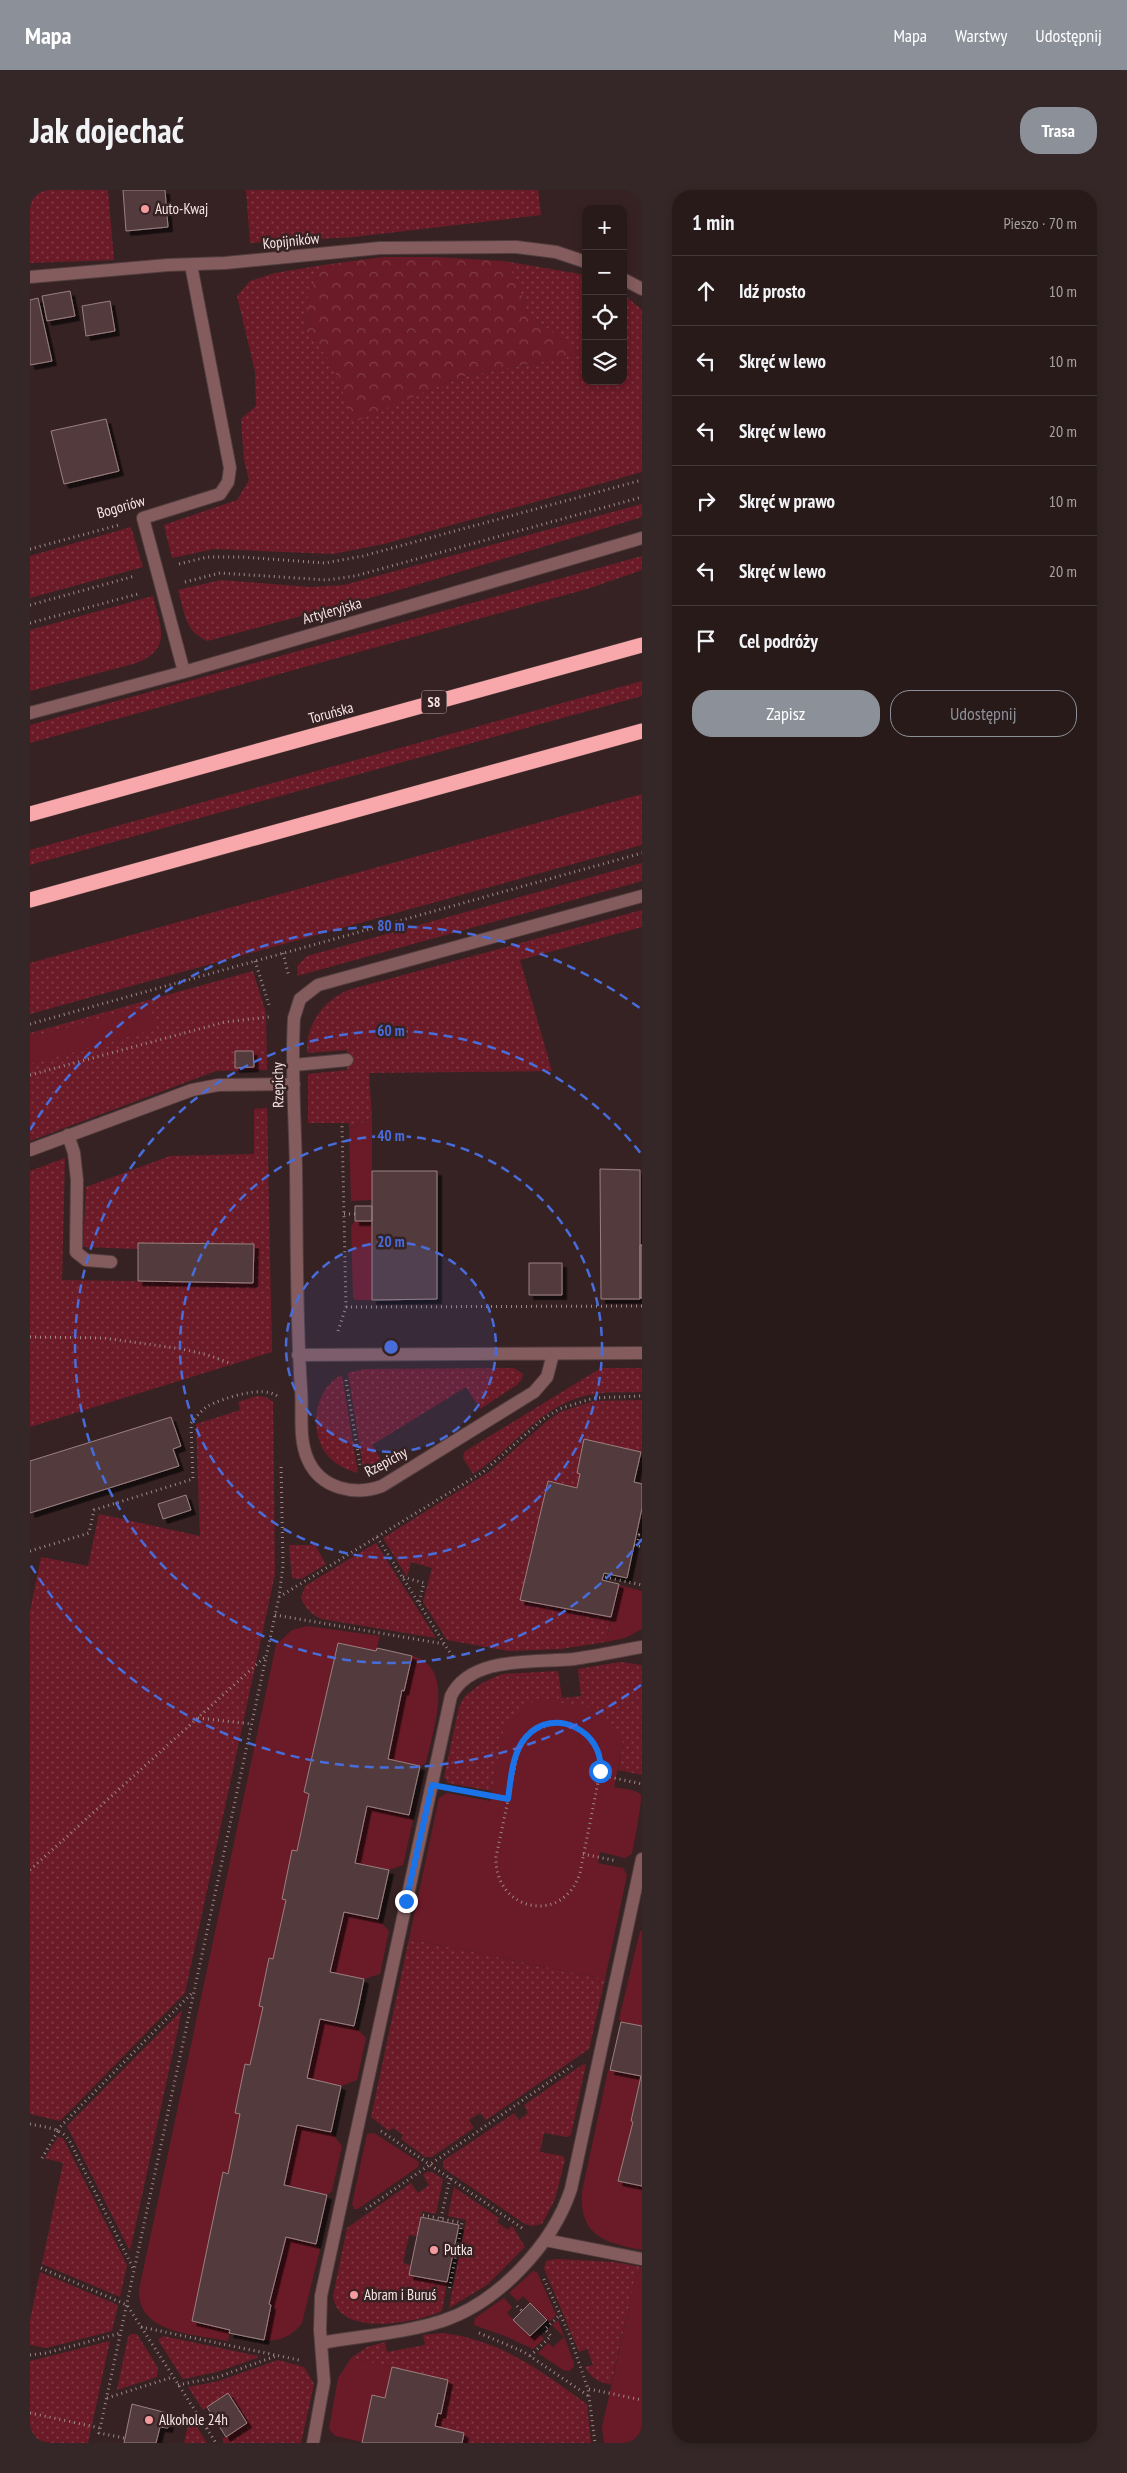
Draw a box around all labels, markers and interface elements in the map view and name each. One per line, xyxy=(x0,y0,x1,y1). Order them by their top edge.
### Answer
text: Mapa xyxy=(25,20,72,51)
text: Mapa xyxy=(893,24,927,47)
text: Warstwy xyxy=(955,24,1007,47)
text: Udostępnij xyxy=(1035,24,1102,47)
text: Jak dojechać xyxy=(30,107,184,153)
button: Trasa xyxy=(1020,107,1097,154)
place label: Auto-Kwaj xyxy=(155,199,208,218)
marker: Auto-Kwaj xyxy=(139,203,151,215)
map controls xyxy=(582,205,627,385)
button: + xyxy=(582,205,627,250)
text: 1 min xyxy=(692,209,734,236)
text: Pieszo · 70 m xyxy=(1003,213,1077,233)
street label: Kopijników xyxy=(262,228,320,253)
button: − xyxy=(582,250,627,295)
icon: ahead xyxy=(692,277,720,305)
text: Idź prosto xyxy=(739,279,806,303)
text: 10 m xyxy=(1049,281,1077,301)
button: locate xyxy=(582,295,627,340)
button: layers xyxy=(582,340,627,385)
icon: left xyxy=(692,347,720,375)
text: Skręć w lewo xyxy=(739,349,826,373)
text: 10 m xyxy=(1049,351,1077,371)
icon: left xyxy=(692,417,720,445)
text: Skręć w lewo xyxy=(739,419,826,443)
text: 20 m xyxy=(1049,421,1077,441)
icon: right xyxy=(692,487,720,515)
text: Skręć w prawo xyxy=(739,489,835,513)
street label: Bogoriów xyxy=(95,491,147,522)
text: 10 m xyxy=(1049,491,1077,511)
icon: left xyxy=(692,557,720,585)
text: Skręć w lewo xyxy=(739,559,826,583)
text: 20 m xyxy=(1049,561,1077,581)
street label: Artyleryjska xyxy=(300,593,364,628)
icon: arrive xyxy=(692,627,720,655)
text: Cel podróży xyxy=(739,629,818,653)
button: Zapisz xyxy=(692,690,880,737)
button: Udostępnij xyxy=(890,690,1077,737)
road number: S8 xyxy=(422,691,446,714)
street label: Toruńska xyxy=(306,697,355,728)
text: 80 m xyxy=(377,916,405,935)
text: 60 m xyxy=(377,1021,405,1040)
street label: Rzepichy xyxy=(268,1062,287,1108)
text: 40 m xyxy=(377,1126,405,1145)
text: 20 m xyxy=(377,1232,405,1251)
centre of rings xyxy=(382,1338,400,1356)
street label: Rzepichy xyxy=(361,1442,411,1481)
route start xyxy=(589,1760,612,1783)
route end xyxy=(395,1890,418,1913)
place label: Putka xyxy=(444,2240,473,2259)
marker: Putka xyxy=(428,2244,440,2256)
place label: Abram i Buruś xyxy=(364,2285,436,2304)
marker: Abram i Buruś xyxy=(348,2289,360,2301)
place label: Alkohole 24h xyxy=(159,2410,228,2429)
marker: Alkohole 24h xyxy=(143,2414,155,2426)

